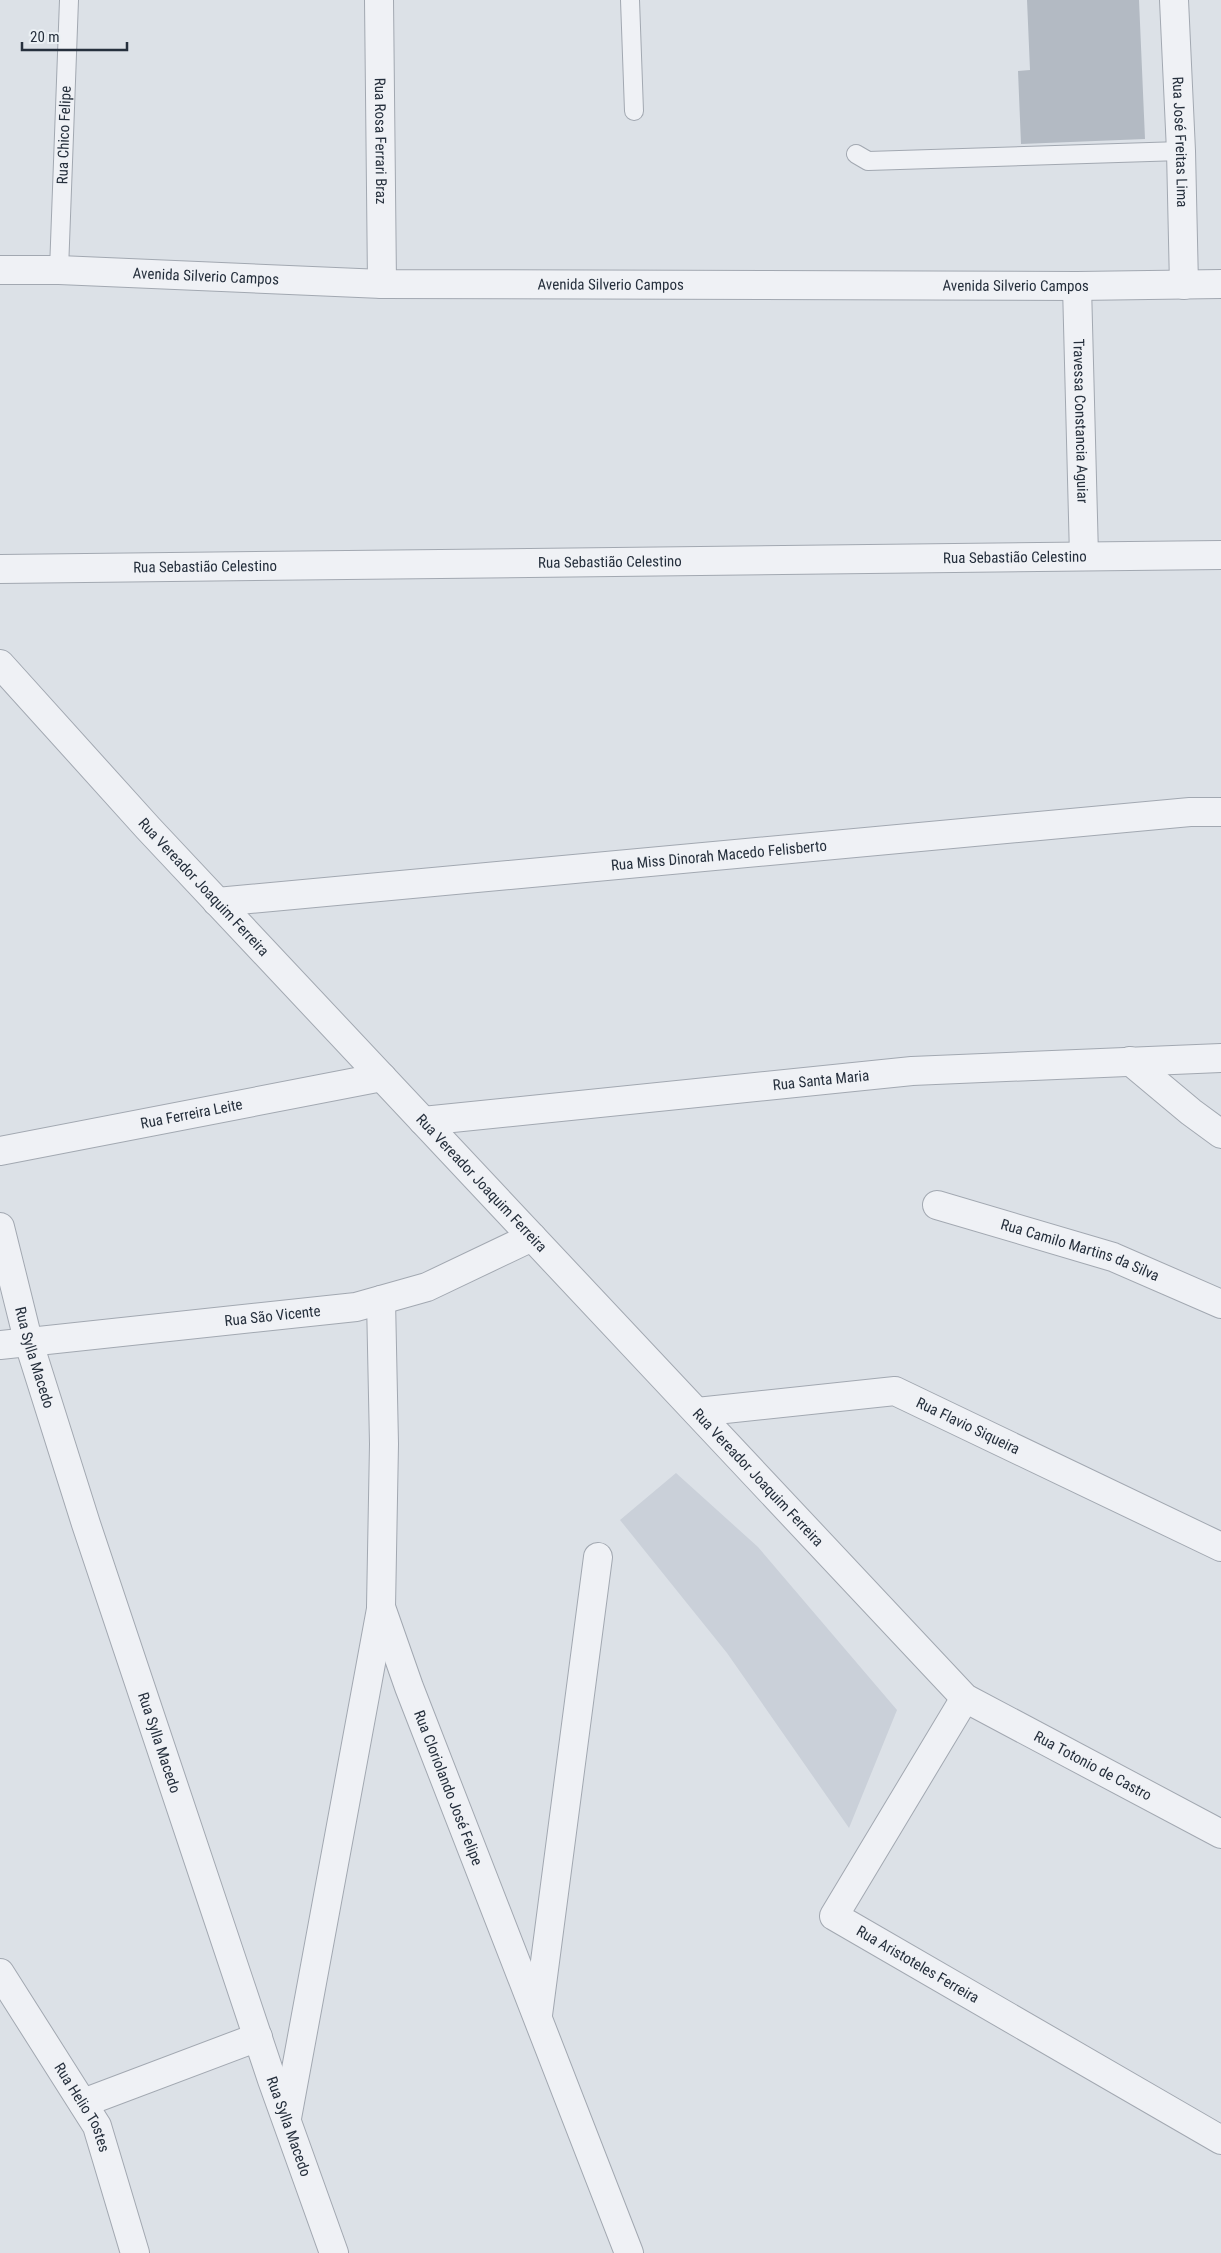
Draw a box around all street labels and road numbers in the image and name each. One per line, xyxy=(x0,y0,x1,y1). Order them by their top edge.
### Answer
street label: Rua José Freitas Lima xyxy=(1169,76,1191,208)
street label: Rua Rosa Ferrari Braz xyxy=(371,78,390,204)
street label: Rua Chico Felipe xyxy=(53,86,75,185)
street label: Avenida Silverio Campos xyxy=(132,264,279,289)
street label: Avenida Silverio Campos xyxy=(538,275,684,294)
street label: Avenida Silverio Campos xyxy=(943,277,1089,295)
street label: Travessa Constancia Aguiar xyxy=(1069,338,1092,504)
street label: Rua Sebastião Celestino xyxy=(943,548,1087,567)
street label: Rua Sebastião Celestino xyxy=(538,552,682,572)
street label: Rua Sebastião Celestino xyxy=(133,557,277,576)
street label: Rua Vereador Joaquim Ferreira xyxy=(134,814,273,960)
street label: Rua Miss Dinorah Macedo Felisberto xyxy=(610,837,828,875)
street label: Rua Santa Maria xyxy=(772,1066,870,1094)
street label: Rua Ferreira Leite xyxy=(139,1095,244,1133)
street label: Rua Vereador Joaquim Ferreira xyxy=(412,1110,551,1256)
street label: Rua Camilo Martins da Silva xyxy=(999,1215,1162,1285)
street label: Rua São Vicente xyxy=(224,1302,321,1330)
street label: Rua Sylla Macedo xyxy=(11,1305,58,1410)
street label: Rua Flavio Siqueira xyxy=(913,1394,1023,1458)
street label: Rua Vereador Joaquim Ferreira xyxy=(689,1405,827,1550)
street label: Rua Sylla Macedo xyxy=(134,1690,184,1795)
street label: Rua Cloriolando José Felipe xyxy=(410,1708,486,1868)
street label: Rua Totonio de Castro xyxy=(1031,1727,1155,1804)
street label: Rua Aristoteles Ferreira xyxy=(853,1922,982,2007)
street label: Rua Helio Tostes xyxy=(50,2060,113,2154)
street label: Rua Sylla Macedo xyxy=(262,2074,315,2179)

